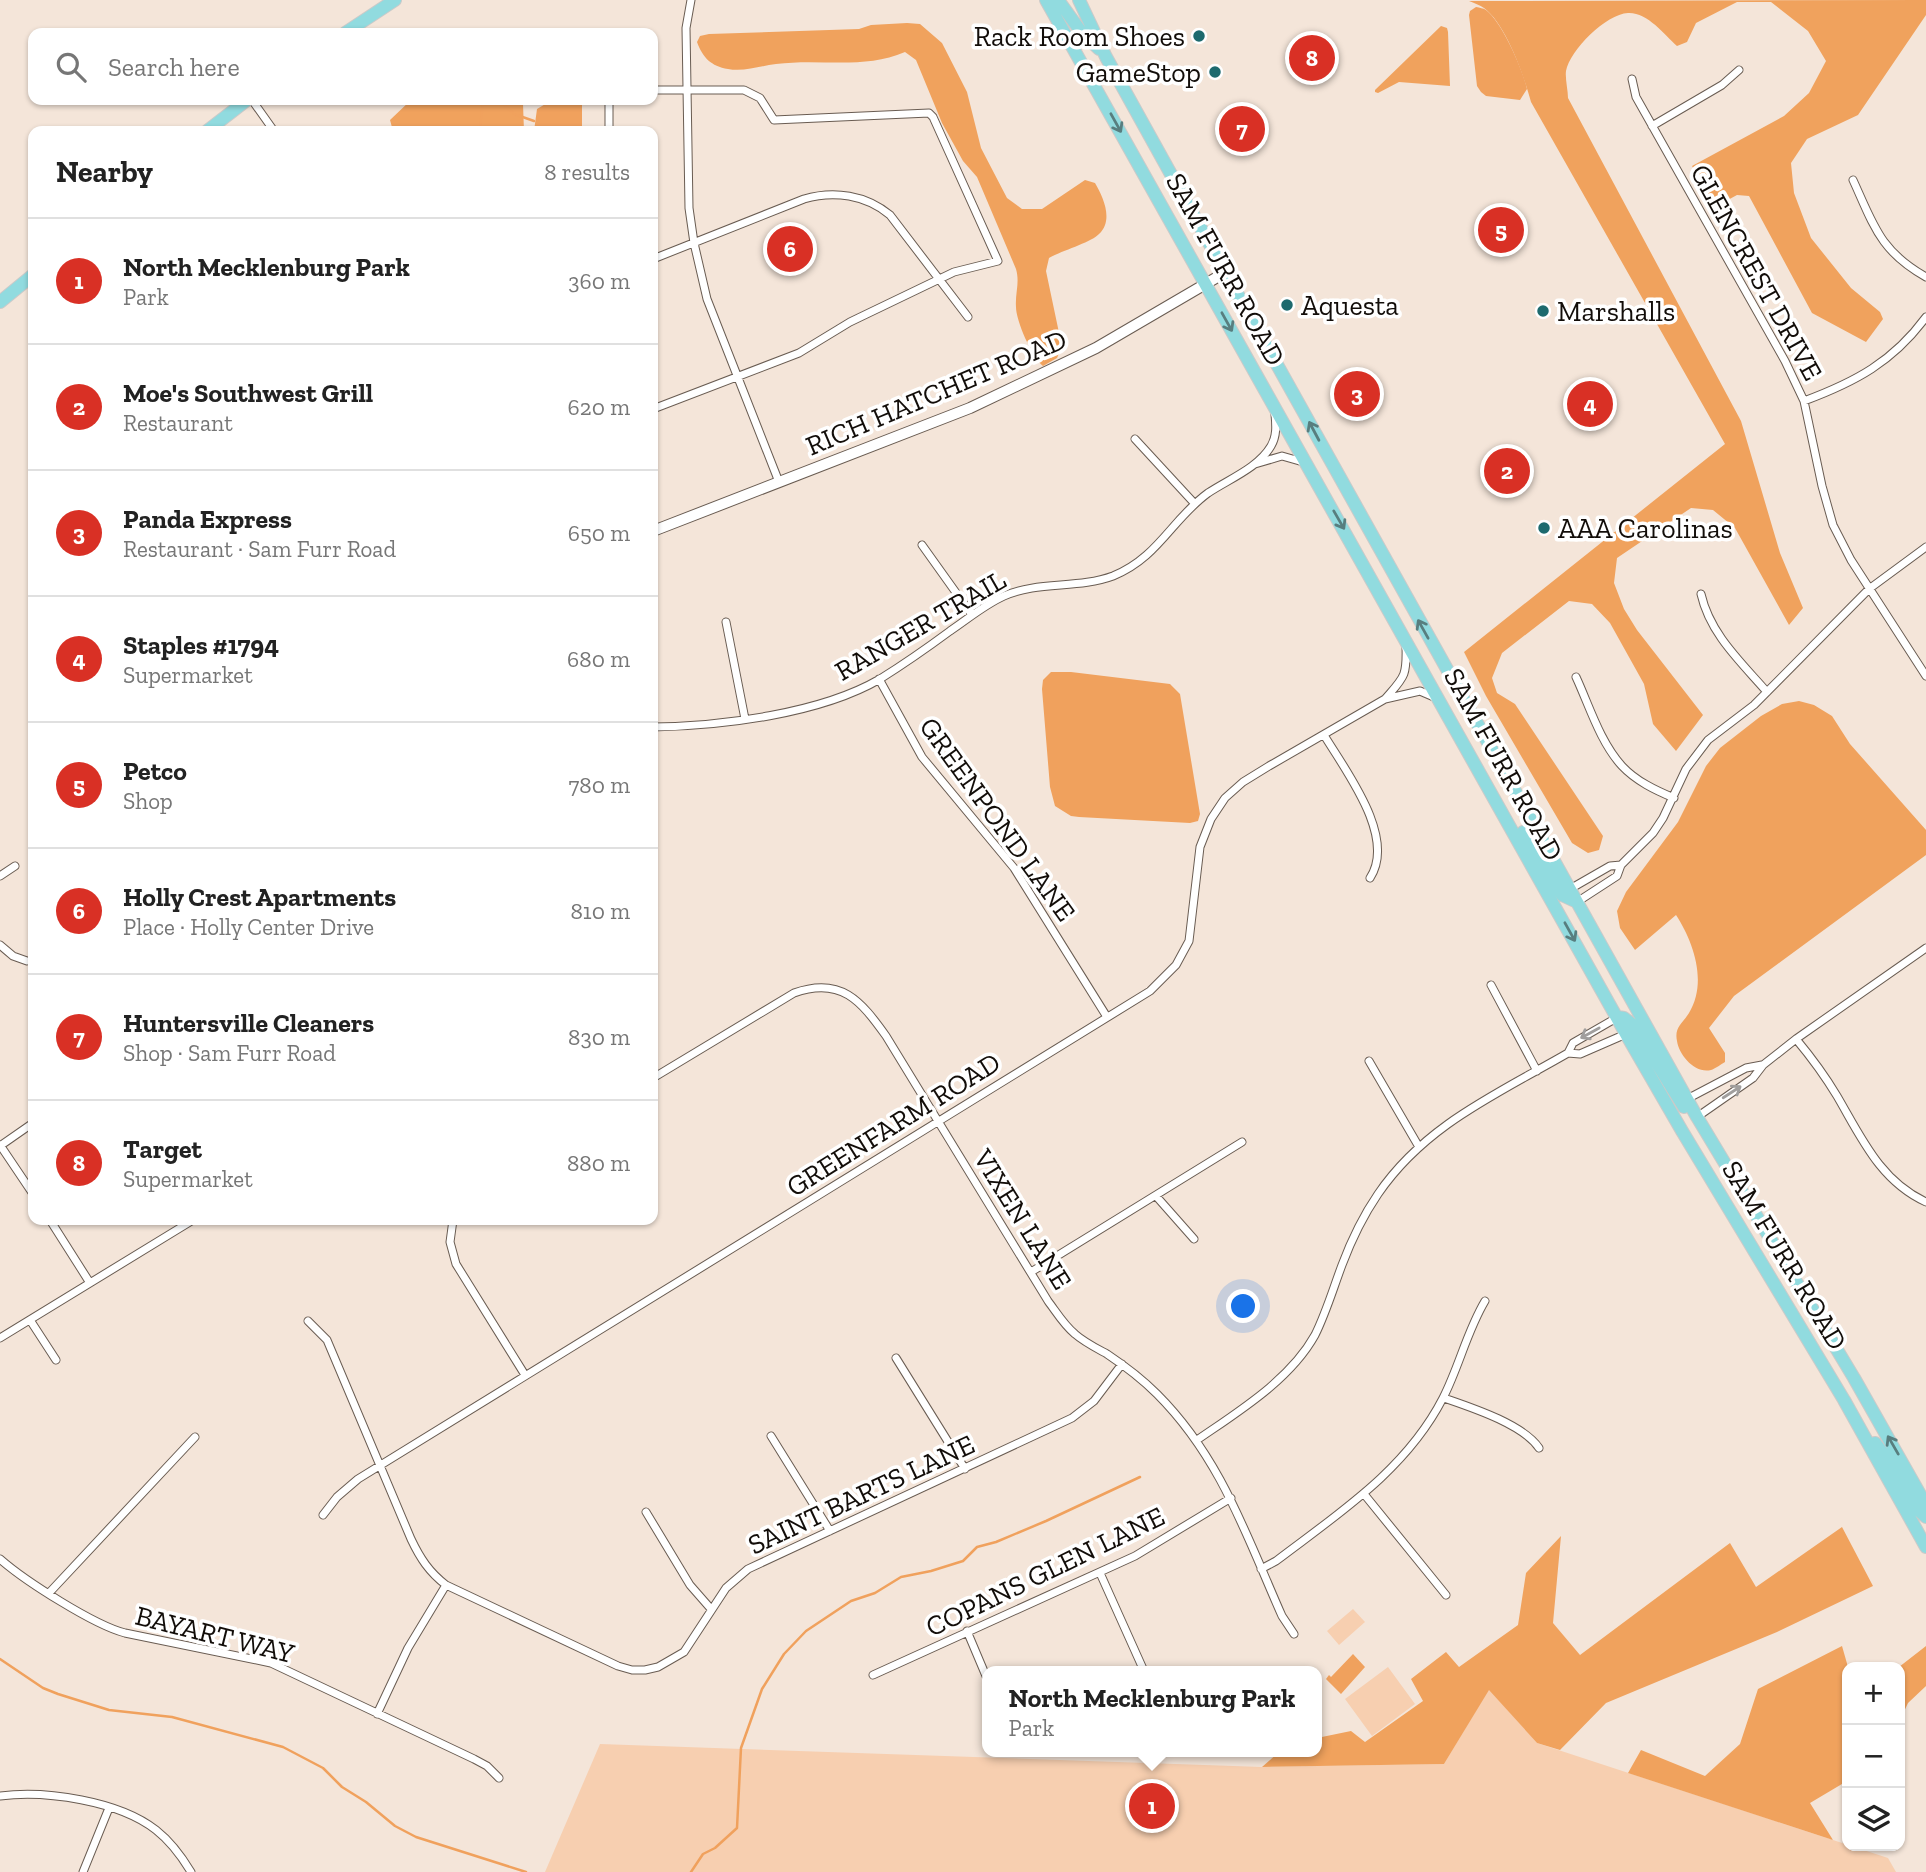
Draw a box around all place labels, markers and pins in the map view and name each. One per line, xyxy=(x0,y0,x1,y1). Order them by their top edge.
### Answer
place label: Rack Room Shoes xyxy=(974,20,1185,53)
marker: Rack Room Shoes xyxy=(1191,28,1207,44)
pin: 8 xyxy=(1289,32,1335,84)
place label: GameStop xyxy=(1076,56,1201,89)
marker: GameStop xyxy=(1207,64,1223,80)
pin: 7 xyxy=(1219,103,1265,155)
pin: 5 xyxy=(1478,204,1524,256)
pin: 6 xyxy=(767,223,813,275)
place label: Aquesta xyxy=(1301,289,1399,322)
place label: Marshalls xyxy=(1557,295,1675,328)
marker: Aquesta xyxy=(1279,297,1295,313)
marker: Marshalls xyxy=(1535,303,1551,319)
pin: 3 xyxy=(1334,368,1380,420)
pin: 4 xyxy=(1567,378,1613,430)
pin: 2 xyxy=(1484,445,1530,497)
place label: AAA Carolinas xyxy=(1558,512,1733,545)
marker: AAA Carolinas xyxy=(1536,520,1552,536)
pin: 1 xyxy=(1129,1780,1175,1832)

